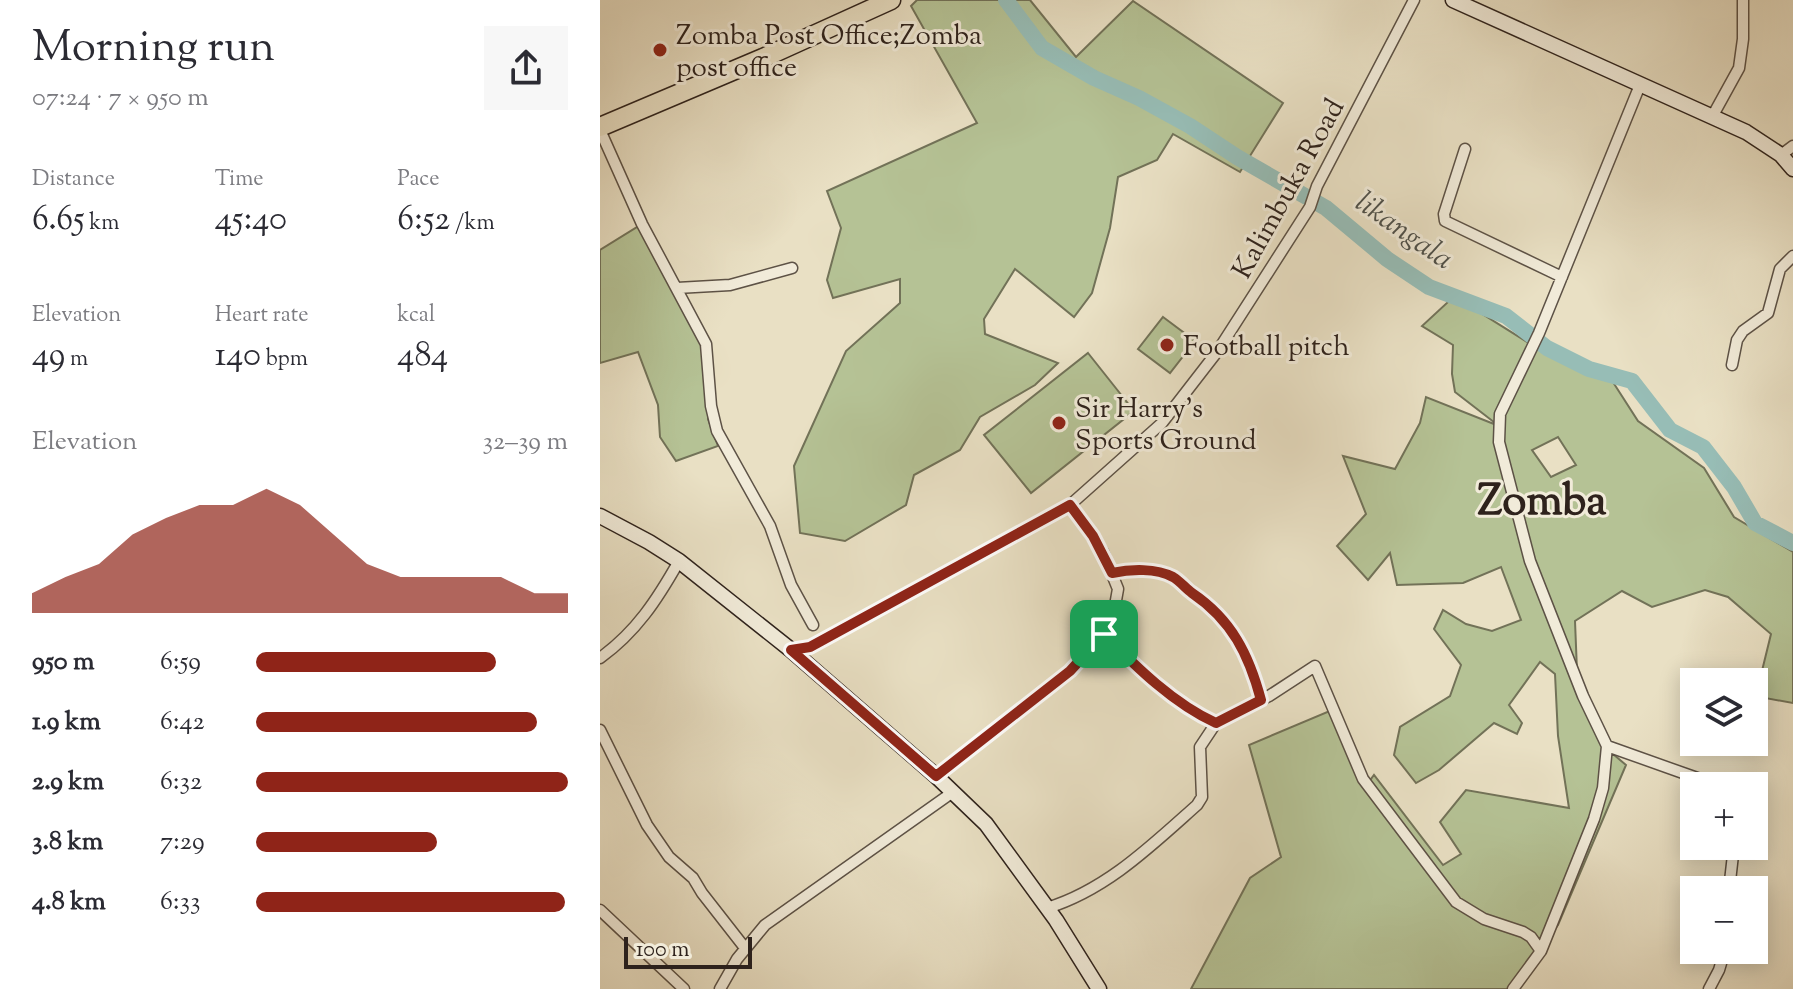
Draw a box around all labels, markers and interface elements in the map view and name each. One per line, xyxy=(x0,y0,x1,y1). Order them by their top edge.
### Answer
place label: Zomba Post Office;Zomba post office xyxy=(676,17,982,89)
text: Morning run xyxy=(32,18,275,81)
button: share xyxy=(484,26,568,110)
marker: Zomba Post Office;Zomba post office xyxy=(651,41,669,59)
text: 07:24 · 7 × 950 m xyxy=(32,80,209,117)
street label: Kalimbuka Road xyxy=(1224,92,1356,287)
text: Distance xyxy=(32,164,115,196)
text: Time xyxy=(215,164,264,196)
text: Pace xyxy=(397,164,439,196)
water label: likangala xyxy=(1346,183,1461,281)
text: 6.65 xyxy=(32,196,85,245)
text: 45:40 xyxy=(215,196,287,245)
text: 6:52 xyxy=(397,196,450,245)
text: km xyxy=(85,208,120,240)
text: /km xyxy=(450,208,495,240)
text: Elevation xyxy=(32,300,121,332)
text: Heart rate xyxy=(215,300,309,332)
text: kcal xyxy=(397,300,435,332)
place label: Football pitch xyxy=(1183,328,1350,368)
text: 49 xyxy=(32,332,65,381)
text: 140 xyxy=(215,332,261,381)
text: 484 xyxy=(397,332,448,381)
marker: Football pitch xyxy=(1158,336,1176,354)
text: m xyxy=(65,344,88,376)
text: bpm xyxy=(261,344,308,376)
place label: Sir Harry's Sports Ground xyxy=(1075,390,1257,462)
marker: Sir Harry's Sports Ground xyxy=(1050,414,1068,432)
text: Elevation xyxy=(32,424,137,461)
text: 32–39 m xyxy=(482,424,568,461)
district label: Zomba xyxy=(1477,472,1607,535)
pin xyxy=(1070,600,1138,668)
icon: arrive xyxy=(1082,612,1126,656)
text: 950 m xyxy=(32,644,95,681)
text: 6:59 xyxy=(160,644,201,681)
map controls xyxy=(1680,668,1768,964)
button: layers xyxy=(1680,668,1768,756)
text: 1.9 km xyxy=(32,704,101,741)
text: 6:42 xyxy=(160,704,205,741)
text: 2.9 km xyxy=(32,764,104,801)
text: 6:32 xyxy=(160,764,202,801)
button: + xyxy=(1680,772,1768,860)
text: 3.8 km xyxy=(32,824,103,861)
text: 7:29 xyxy=(160,824,205,861)
button: − xyxy=(1680,876,1768,964)
text: 4.8 km xyxy=(32,884,106,921)
text: 6:33 xyxy=(160,884,200,921)
scale bar xyxy=(624,933,752,969)
text: 100 m xyxy=(636,935,689,967)

